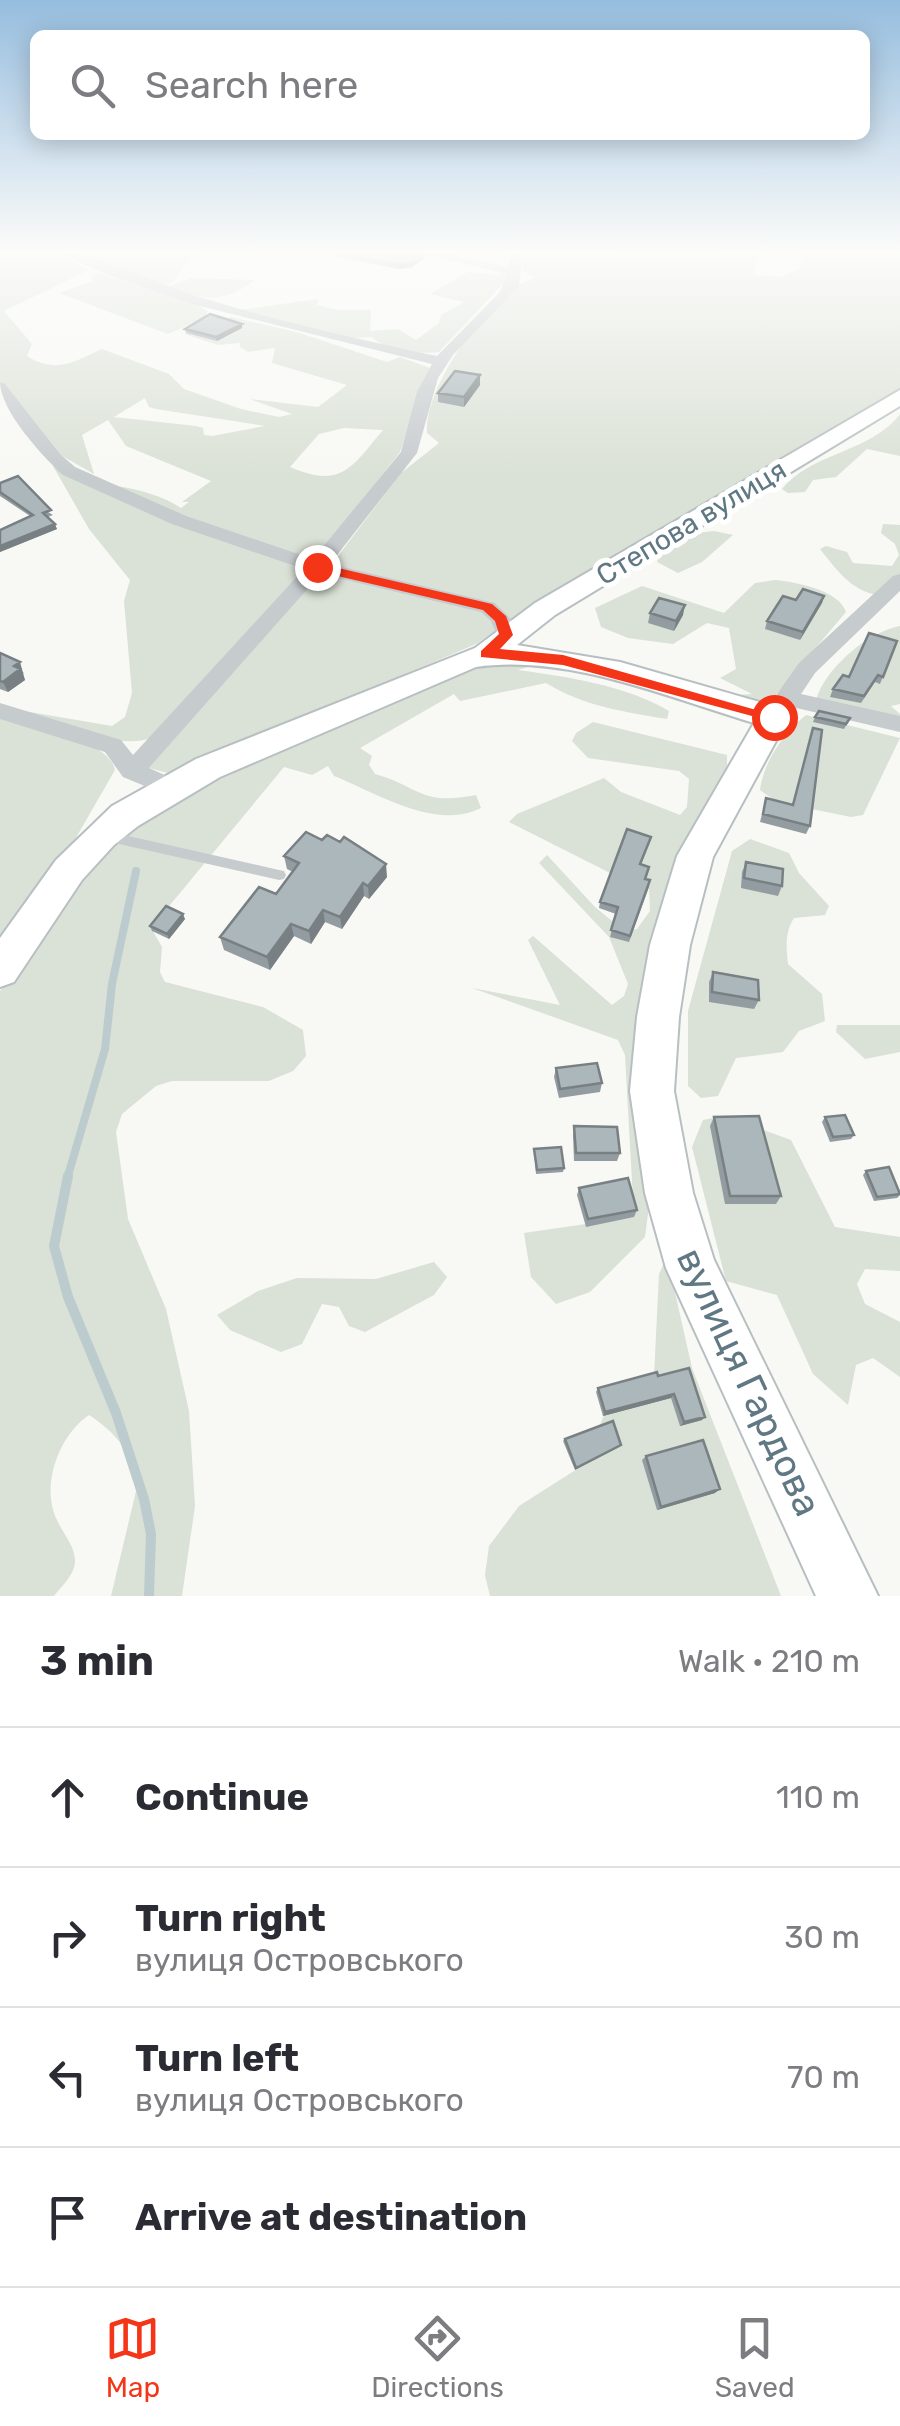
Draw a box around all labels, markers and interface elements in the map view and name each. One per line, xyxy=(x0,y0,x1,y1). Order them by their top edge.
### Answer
search box xyxy=(30,30,870,140)
icon: search xyxy=(65,58,120,113)
text: Search here xyxy=(145,62,358,108)
street label: Степова вулиця xyxy=(590,453,792,592)
route end xyxy=(295,545,341,591)
route start xyxy=(752,695,798,741)
street label: вулиця Гардова xyxy=(667,1241,831,1523)
text: 3 min xyxy=(40,1636,154,1686)
text: Walk · 210 m xyxy=(678,1642,860,1680)
icon: ahead xyxy=(40,1770,95,1825)
text: Continue xyxy=(135,1774,309,1820)
text: 110 m xyxy=(776,1778,860,1816)
text: Turn right xyxy=(135,1895,326,1941)
icon: right xyxy=(40,1910,95,1965)
text: 30 m xyxy=(784,1918,860,1956)
text: вулиця Островського xyxy=(135,1941,464,1979)
text: Turn left xyxy=(135,2035,299,2081)
icon: left xyxy=(40,2050,95,2105)
text: 70 m xyxy=(787,2058,860,2096)
text: вулиця Островського xyxy=(135,2081,464,2119)
icon: arrive xyxy=(40,2190,95,2245)
text: Arrive at destination xyxy=(135,2194,527,2240)
tab: Map xyxy=(105,2311,160,2404)
tab: Directions xyxy=(371,2311,504,2404)
tab: Saved xyxy=(715,2311,795,2404)

